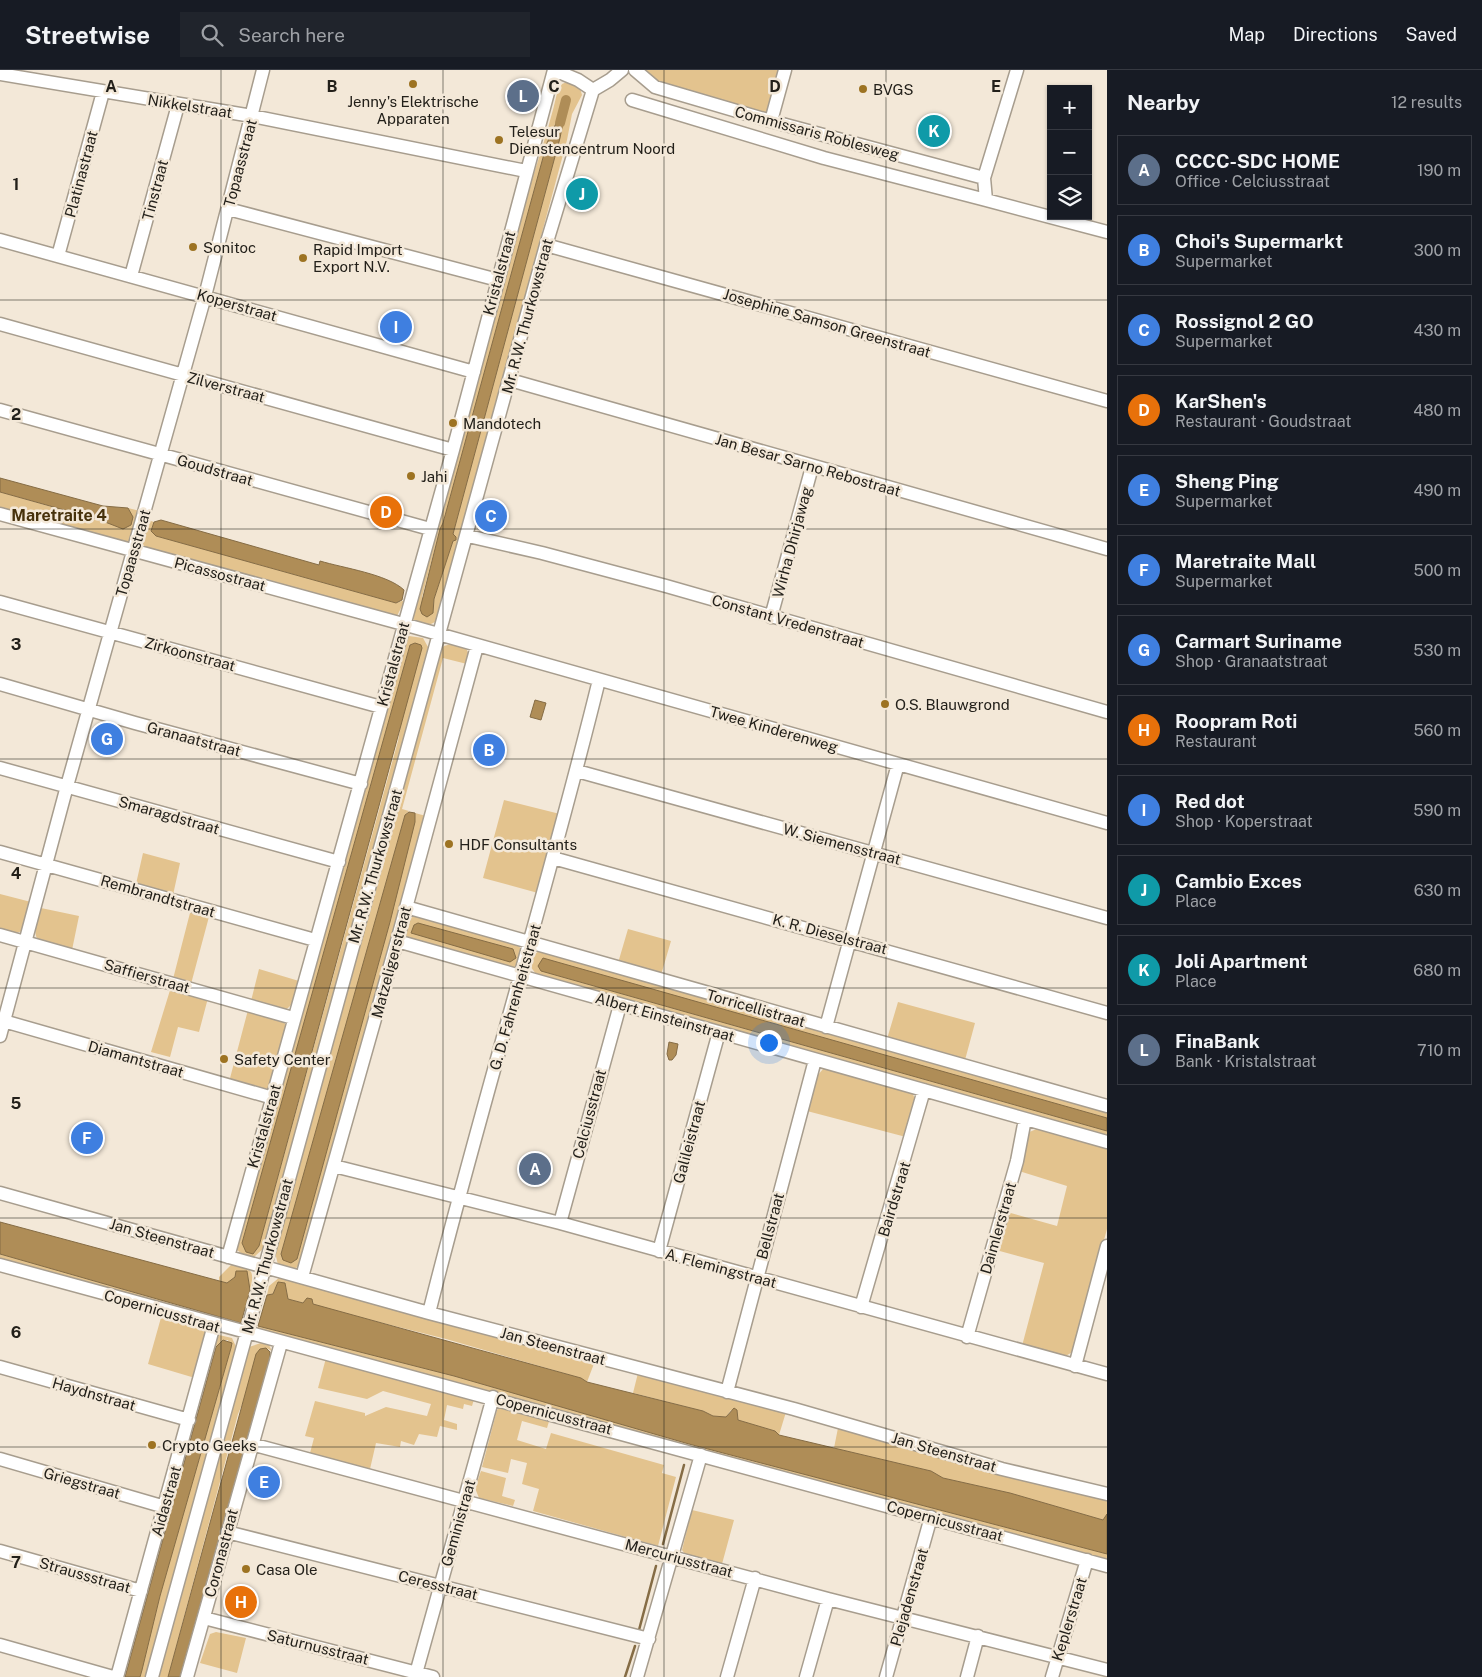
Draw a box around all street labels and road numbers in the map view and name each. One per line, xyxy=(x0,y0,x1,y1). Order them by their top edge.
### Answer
street label: Nikkelstraat xyxy=(147,91,234,121)
street label: Commissaris Roblesweg xyxy=(733,103,901,163)
street label: Topaasstraat xyxy=(220,117,260,209)
street label: Platinastraat xyxy=(61,128,101,219)
street label: Tinstraat xyxy=(139,158,171,222)
street label: Kristalstraat xyxy=(480,229,518,317)
street label: Mr. R.W. Thurkowstraat xyxy=(498,237,556,395)
street label: Koperstraat xyxy=(195,285,279,325)
street label: Josephine Samson Greenstraat xyxy=(721,285,933,361)
street label: Zilverstraat xyxy=(185,368,267,406)
street label: Jan Besar Sarno Rebostraat xyxy=(713,430,903,500)
street label: Goudstraat xyxy=(175,451,255,489)
street label: Wirha Dhirjawag xyxy=(769,485,815,599)
street label: Topaasstraat xyxy=(112,507,154,599)
street label: Picassostraat xyxy=(172,554,268,594)
street label: Constant Vredenstraat xyxy=(710,591,866,651)
street label: Kristalstraat xyxy=(374,620,412,708)
street label: Zirkoonstraat xyxy=(143,634,238,674)
street label: Twee Kinderenweg xyxy=(708,703,840,755)
street label: Granaatstraat xyxy=(145,718,243,760)
street label: Mr. R.W. Thurkowstraat xyxy=(345,787,405,945)
street label: Smaragdstraat xyxy=(117,792,222,838)
street label: W. Siemensstraat xyxy=(781,820,903,868)
street label: Rembrandtstraat xyxy=(99,871,217,921)
street label: Matzeligerstraat xyxy=(368,904,414,1020)
street label: K. R. Dieselstraat xyxy=(771,911,889,958)
street label: G. D. Fahrenheitstraat xyxy=(486,922,544,1072)
street label: Saffierstraat xyxy=(102,956,192,996)
street label: Torricellistraat xyxy=(705,986,807,1030)
street label: Albert Einsteinstraat xyxy=(593,989,737,1045)
street label: Diamantstraat xyxy=(86,1037,186,1081)
street label: Celciusstraat xyxy=(569,1067,609,1161)
street label: Kristalstraat xyxy=(244,1082,284,1170)
street label: Galileistraat xyxy=(670,1099,708,1185)
street label: Bairdstraat xyxy=(875,1159,914,1239)
street label: Mr. R.W. Thurkowstraat xyxy=(238,1177,296,1335)
street label: Daimlerstraat xyxy=(977,1180,1019,1276)
street label: Bellstraat xyxy=(753,1191,787,1261)
street label: Jan Steenstraat xyxy=(108,1215,217,1261)
street label: A. Flemingstraat xyxy=(663,1245,779,1291)
street label: Copernicusstraat xyxy=(102,1286,222,1336)
street label: Jan Steenstraat xyxy=(498,1324,608,1368)
street label: Haydnstraat xyxy=(50,1374,138,1414)
street label: Copernicusstraat xyxy=(494,1390,614,1438)
street label: Jan Steenstraat xyxy=(890,1429,999,1475)
street label: Griegstraat xyxy=(42,1464,122,1502)
street label: Aidastraat xyxy=(148,1464,184,1538)
street label: Geministraat xyxy=(437,1477,479,1568)
street label: Copernicusstraat xyxy=(885,1497,1005,1545)
street label: Coronastraat xyxy=(201,1507,241,1599)
street label: Mercuriusstraat xyxy=(623,1535,735,1581)
street label: Plejadenstraat xyxy=(887,1546,931,1648)
street label: Straussstraat xyxy=(37,1554,133,1596)
street label: Ceresstraat xyxy=(396,1567,480,1603)
street label: Keplerstraat xyxy=(1048,1575,1090,1663)
street label: Saturnusstraat xyxy=(265,1626,371,1668)

